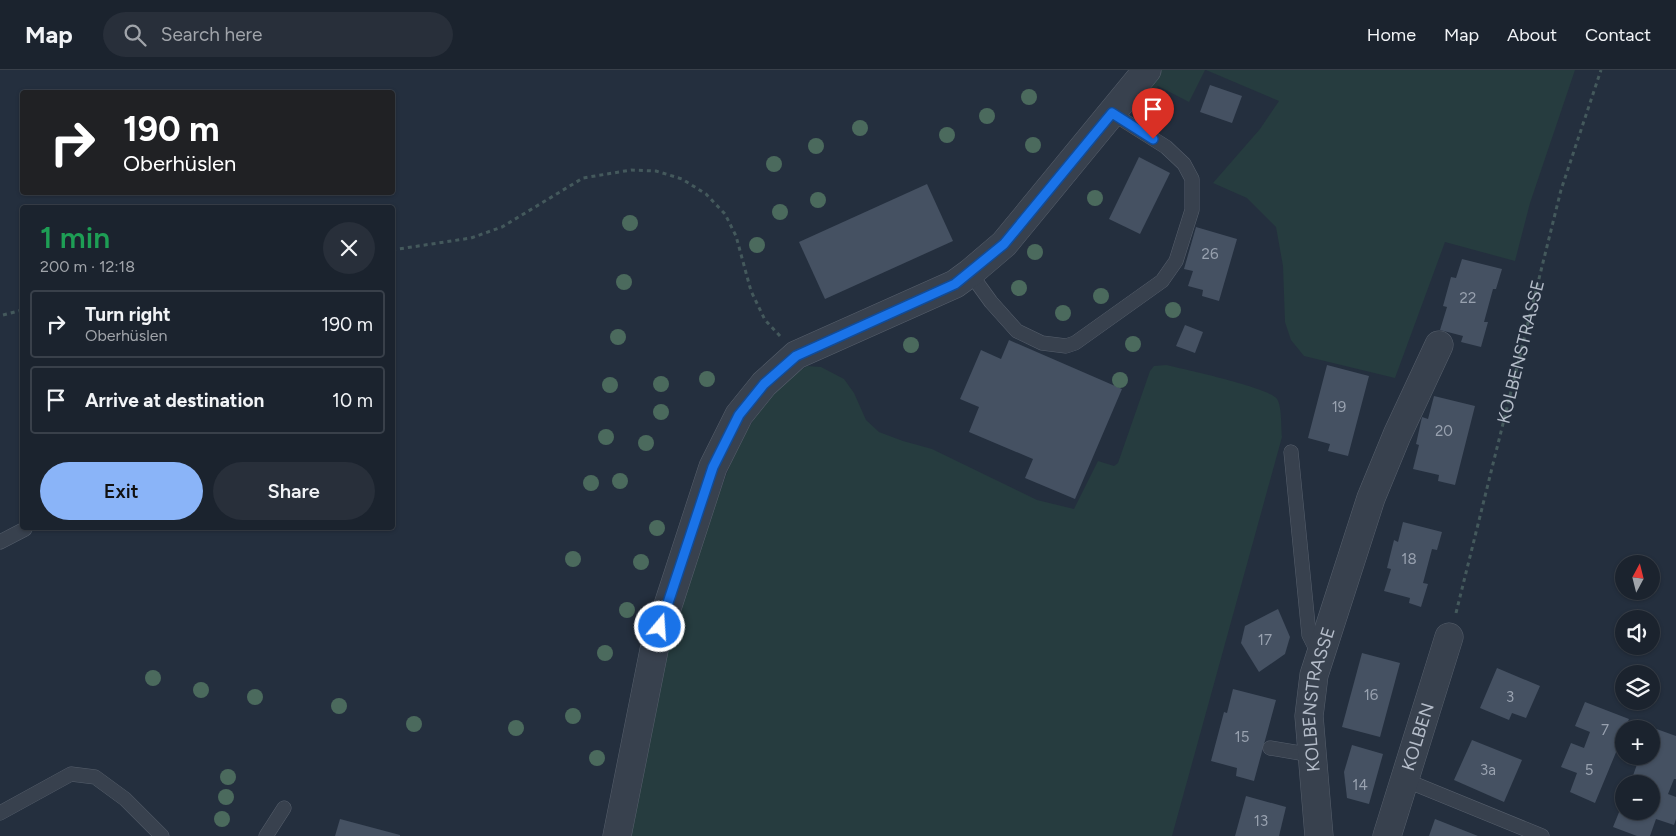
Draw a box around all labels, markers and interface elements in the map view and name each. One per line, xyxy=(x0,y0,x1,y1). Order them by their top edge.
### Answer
search box xyxy=(103,12,453,57)
text: Map xyxy=(25,20,73,49)
icon: search xyxy=(121,21,149,49)
text: Search here xyxy=(161,23,262,46)
text: Home xyxy=(1367,24,1416,46)
text: Map xyxy=(1444,24,1479,46)
text: About xyxy=(1507,24,1557,46)
text: Contact xyxy=(1585,24,1651,46)
pin xyxy=(1132,88,1174,139)
icon: arrive xyxy=(1139,95,1167,123)
text: 190 m xyxy=(123,108,220,150)
icon: right xyxy=(40,110,105,175)
text: Oberhüslen xyxy=(123,150,236,177)
text: 1 min xyxy=(40,219,110,256)
button: close xyxy=(323,222,375,274)
house number: 26 xyxy=(1202,245,1219,263)
text: 200 m · 12:18 xyxy=(40,257,135,276)
street label: KOLBENSTRASSE xyxy=(1492,278,1549,426)
house number: 22 xyxy=(1460,289,1476,307)
text: Turn right xyxy=(85,303,171,326)
icon: right xyxy=(42,310,70,338)
text: 190 m xyxy=(321,313,373,336)
text: Oberhüslen xyxy=(85,326,167,345)
icon: arrive xyxy=(42,386,70,414)
text: Arrive at destination xyxy=(85,389,264,412)
text: 10 m xyxy=(332,389,373,412)
house number: 19 xyxy=(1332,398,1346,416)
house number: 20 xyxy=(1435,422,1453,440)
button: Exit xyxy=(40,462,203,520)
button: Share xyxy=(213,462,375,520)
house number: 18 xyxy=(1401,550,1417,568)
north arrow xyxy=(1615,555,1660,600)
map controls xyxy=(1615,555,1660,820)
position arrow xyxy=(633,600,685,652)
button: sound xyxy=(1615,610,1660,655)
street label: KOLBENSTRASSE xyxy=(1298,624,1340,773)
house number: 17 xyxy=(1258,631,1272,649)
button: layers xyxy=(1615,665,1660,710)
house number: 16 xyxy=(1364,686,1379,704)
house number: 3 xyxy=(1506,688,1514,706)
street label: KOLBEN xyxy=(1397,700,1439,773)
button: + xyxy=(1615,720,1660,765)
house number: 7 xyxy=(1601,721,1609,739)
house number: 15 xyxy=(1235,728,1249,746)
house number: 3a xyxy=(1480,761,1496,779)
house number: 5 xyxy=(1585,761,1593,779)
button: − xyxy=(1615,775,1660,820)
house number: 14 xyxy=(1352,776,1368,794)
house number: 13 xyxy=(1254,812,1268,830)

